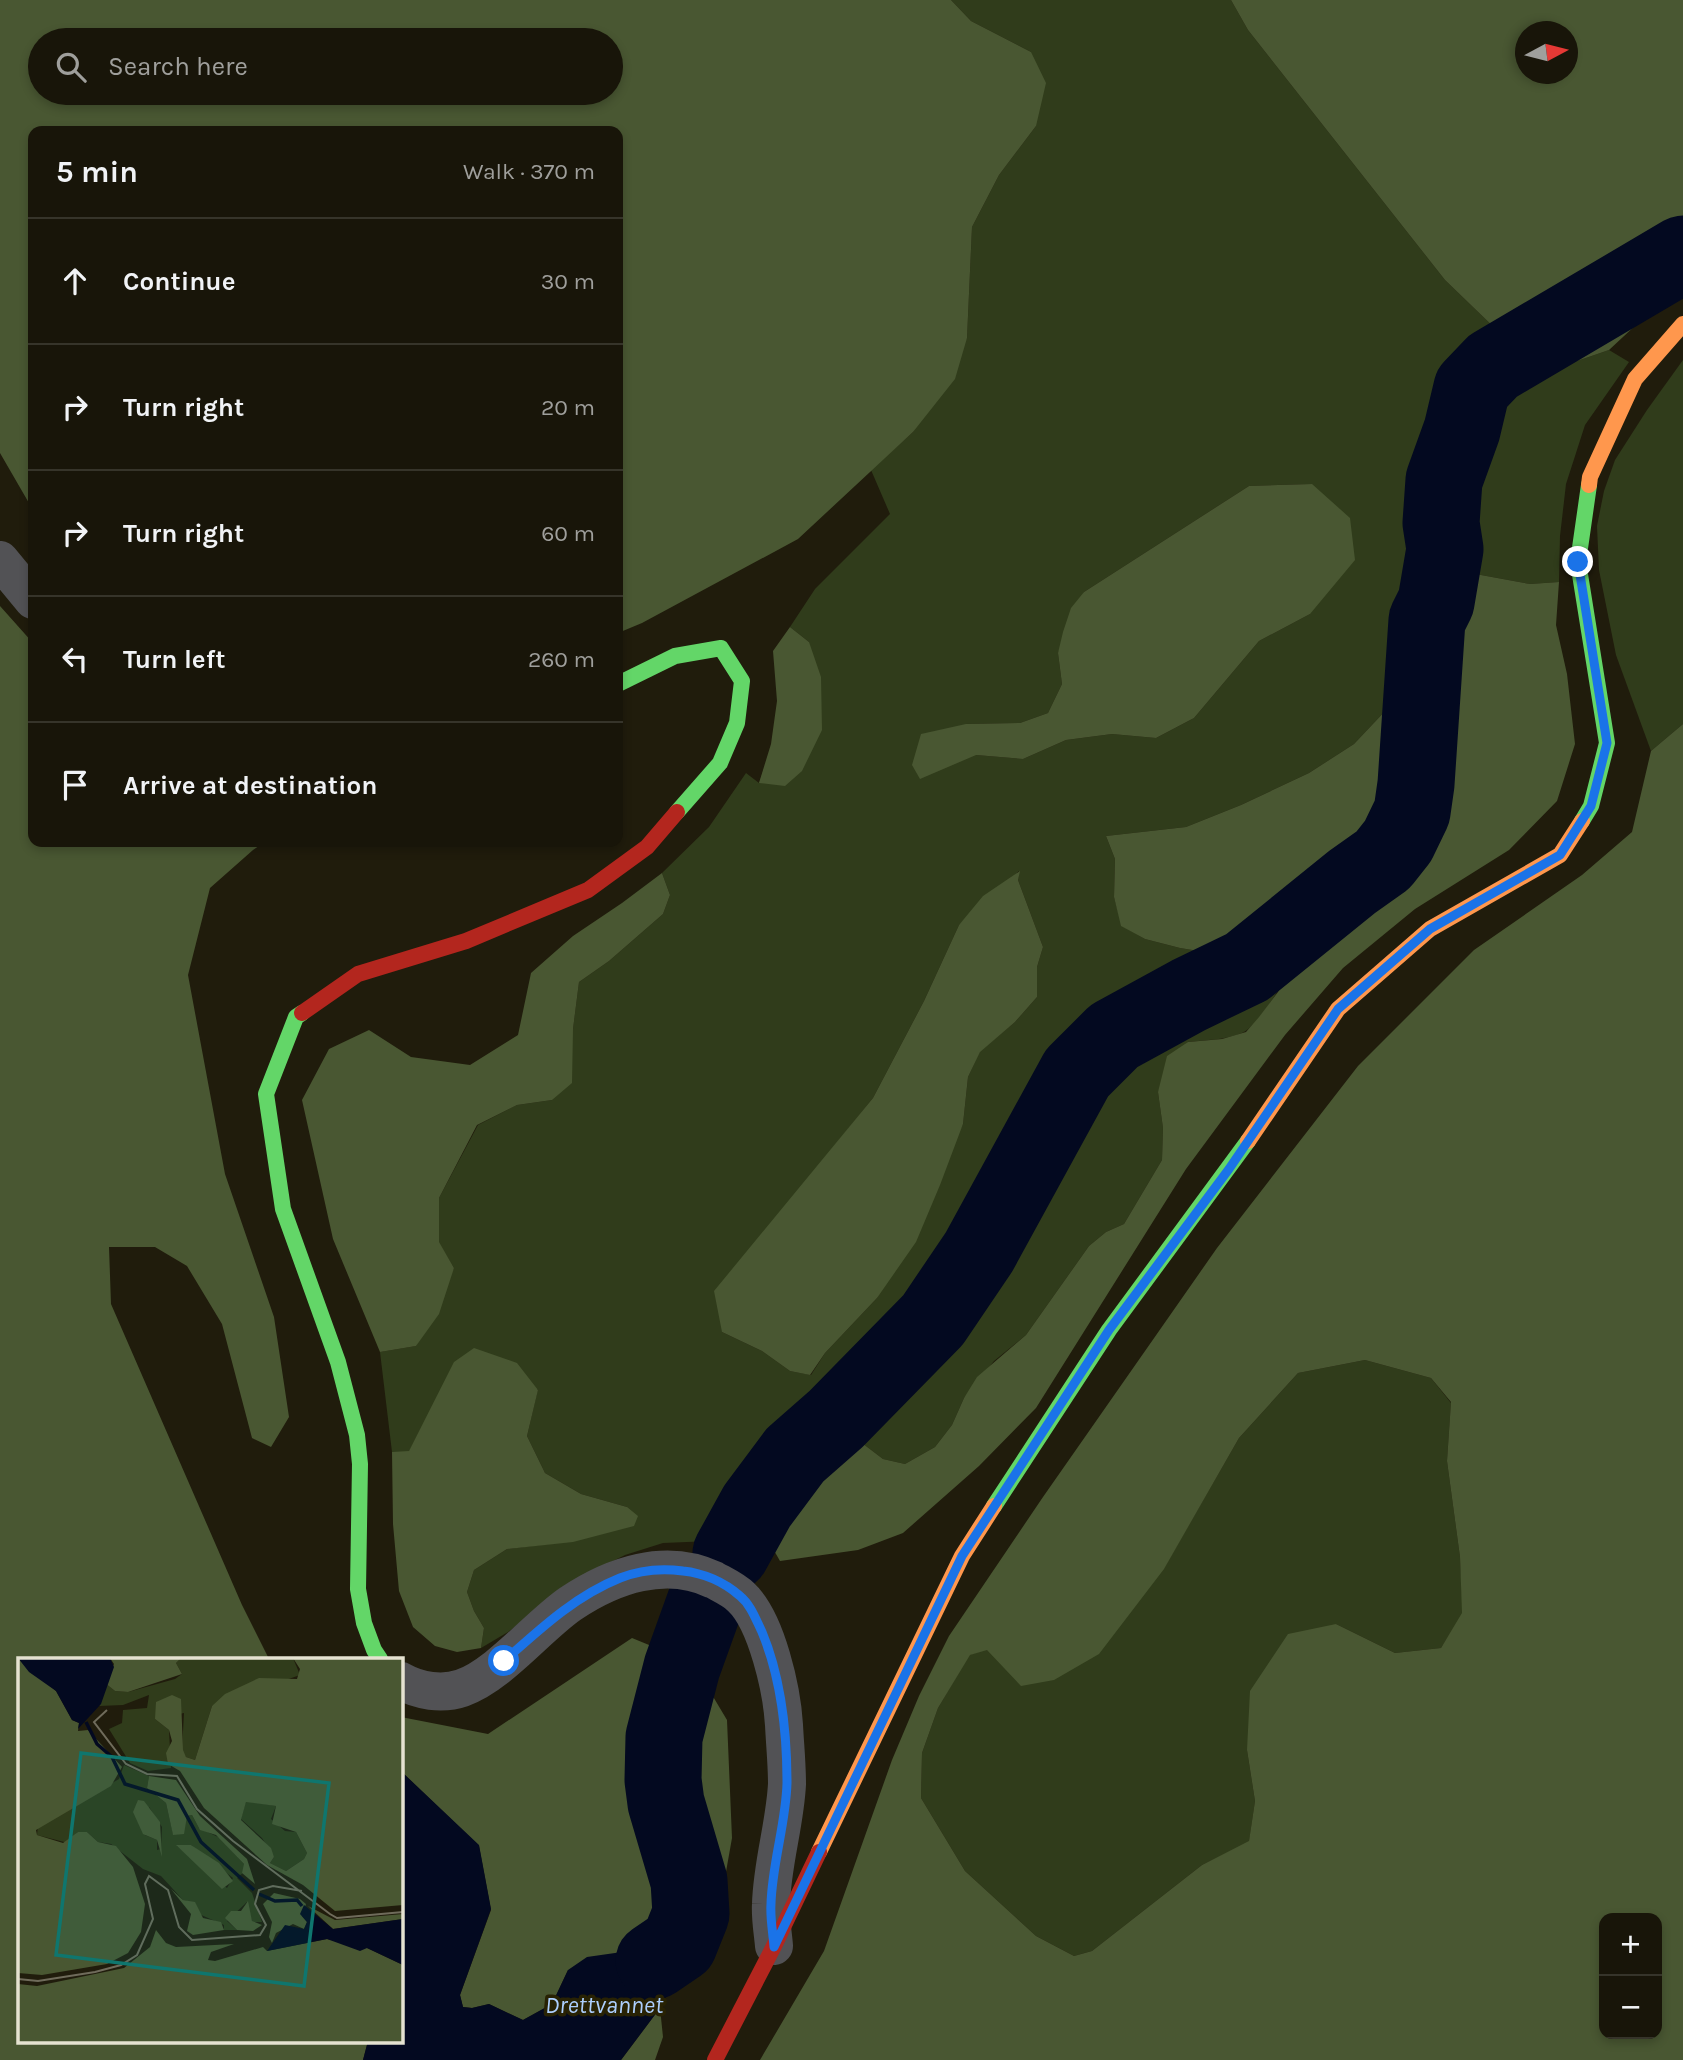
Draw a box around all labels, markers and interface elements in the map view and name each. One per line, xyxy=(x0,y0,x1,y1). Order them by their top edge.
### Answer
north arrow xyxy=(1515,21,1578,84)
search box xyxy=(28,28,623,105)
icon: search xyxy=(52,48,90,86)
text: Search here xyxy=(108,51,248,82)
text: 5 min xyxy=(56,154,138,190)
text: Walk · 370 m xyxy=(463,158,595,185)
icon: ahead xyxy=(56,262,94,300)
text: Continue xyxy=(123,266,235,297)
text: 30 m xyxy=(541,268,595,295)
icon: right xyxy=(56,388,94,426)
text: Turn right xyxy=(123,392,244,423)
text: 20 m xyxy=(541,394,595,421)
icon: right xyxy=(56,514,94,552)
text: Turn right xyxy=(123,518,244,549)
text: 60 m xyxy=(541,520,595,547)
route end xyxy=(1562,546,1593,577)
icon: left xyxy=(56,640,94,678)
text: Turn left xyxy=(123,644,225,675)
text: 260 m xyxy=(528,646,595,673)
icon: arrive xyxy=(56,766,94,804)
text: Arrive at destination xyxy=(123,770,377,801)
route start xyxy=(488,1645,519,1676)
inset map xyxy=(18,1658,402,2042)
map controls xyxy=(1599,1913,1662,2039)
button: + xyxy=(1599,1913,1662,1976)
button: − xyxy=(1599,1976,1662,2039)
water label: Drettvannet xyxy=(545,1991,664,2019)

